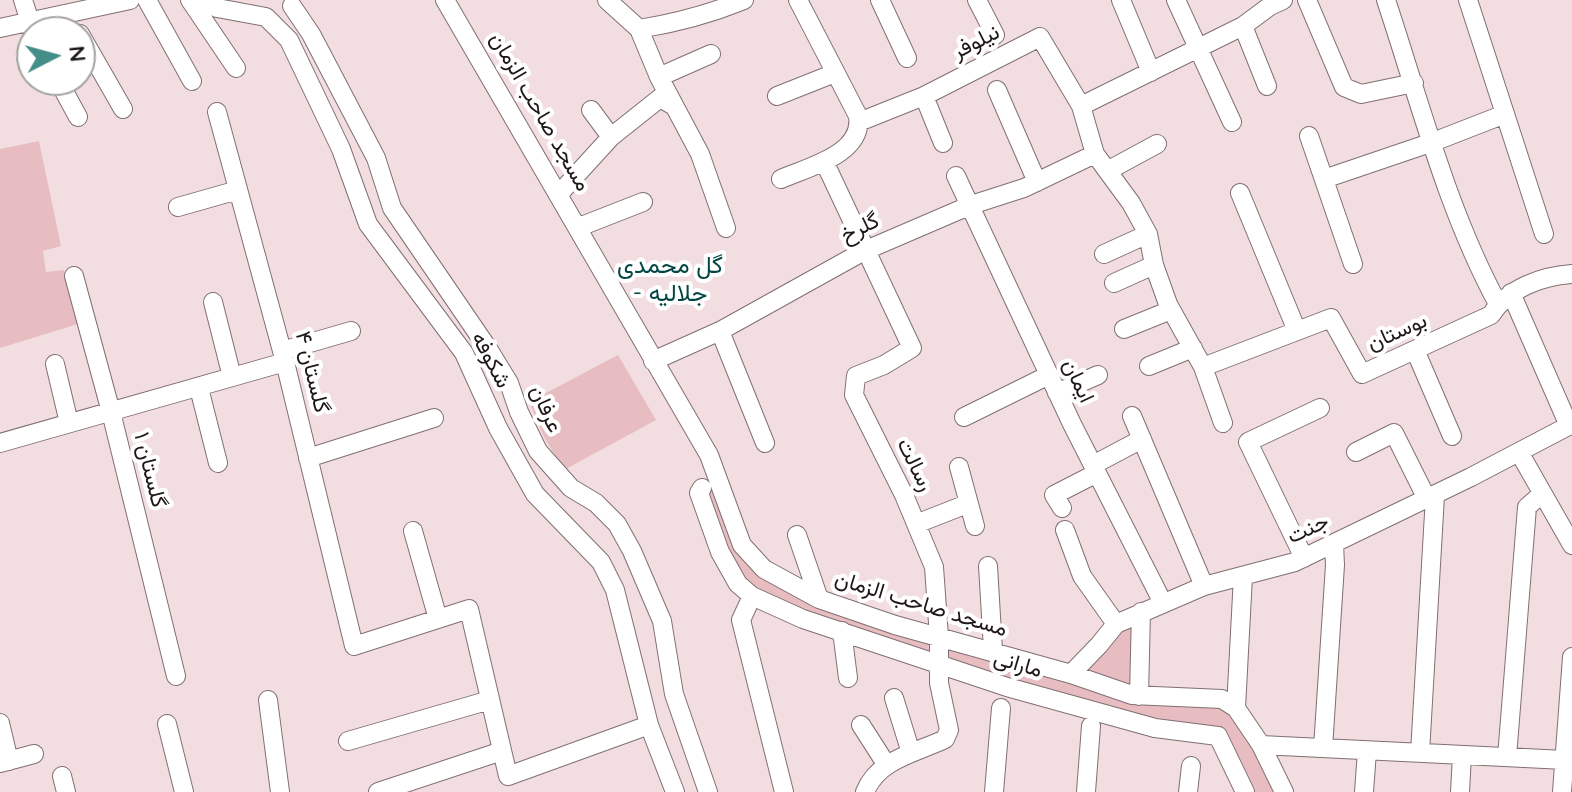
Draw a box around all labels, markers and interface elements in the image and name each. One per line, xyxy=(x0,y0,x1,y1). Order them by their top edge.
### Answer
north arrow xyxy=(16,16,96,96)
street label: نیلوفر xyxy=(948,19,1004,65)
street label: مسجد صاحب الزمان xyxy=(484,28,596,196)
text: N xyxy=(63,44,93,63)
street label: گلرخ xyxy=(836,207,884,249)
district label: گل محمدی - جلالیه xyxy=(617,252,723,308)
street label: بوستان xyxy=(1363,307,1431,357)
street label: شکوفه xyxy=(465,327,517,393)
street label: گلستان ۴ xyxy=(289,329,335,415)
street label: ایمان xyxy=(1056,355,1100,407)
street label: عرفان xyxy=(524,381,568,437)
street label: گلستان ۱ xyxy=(128,430,172,510)
street label: رسالت xyxy=(891,434,939,496)
street label: جنت xyxy=(1283,508,1333,550)
street label: مسجد صاحب الزمان xyxy=(832,565,1010,643)
street label: مارانی xyxy=(991,645,1045,683)

